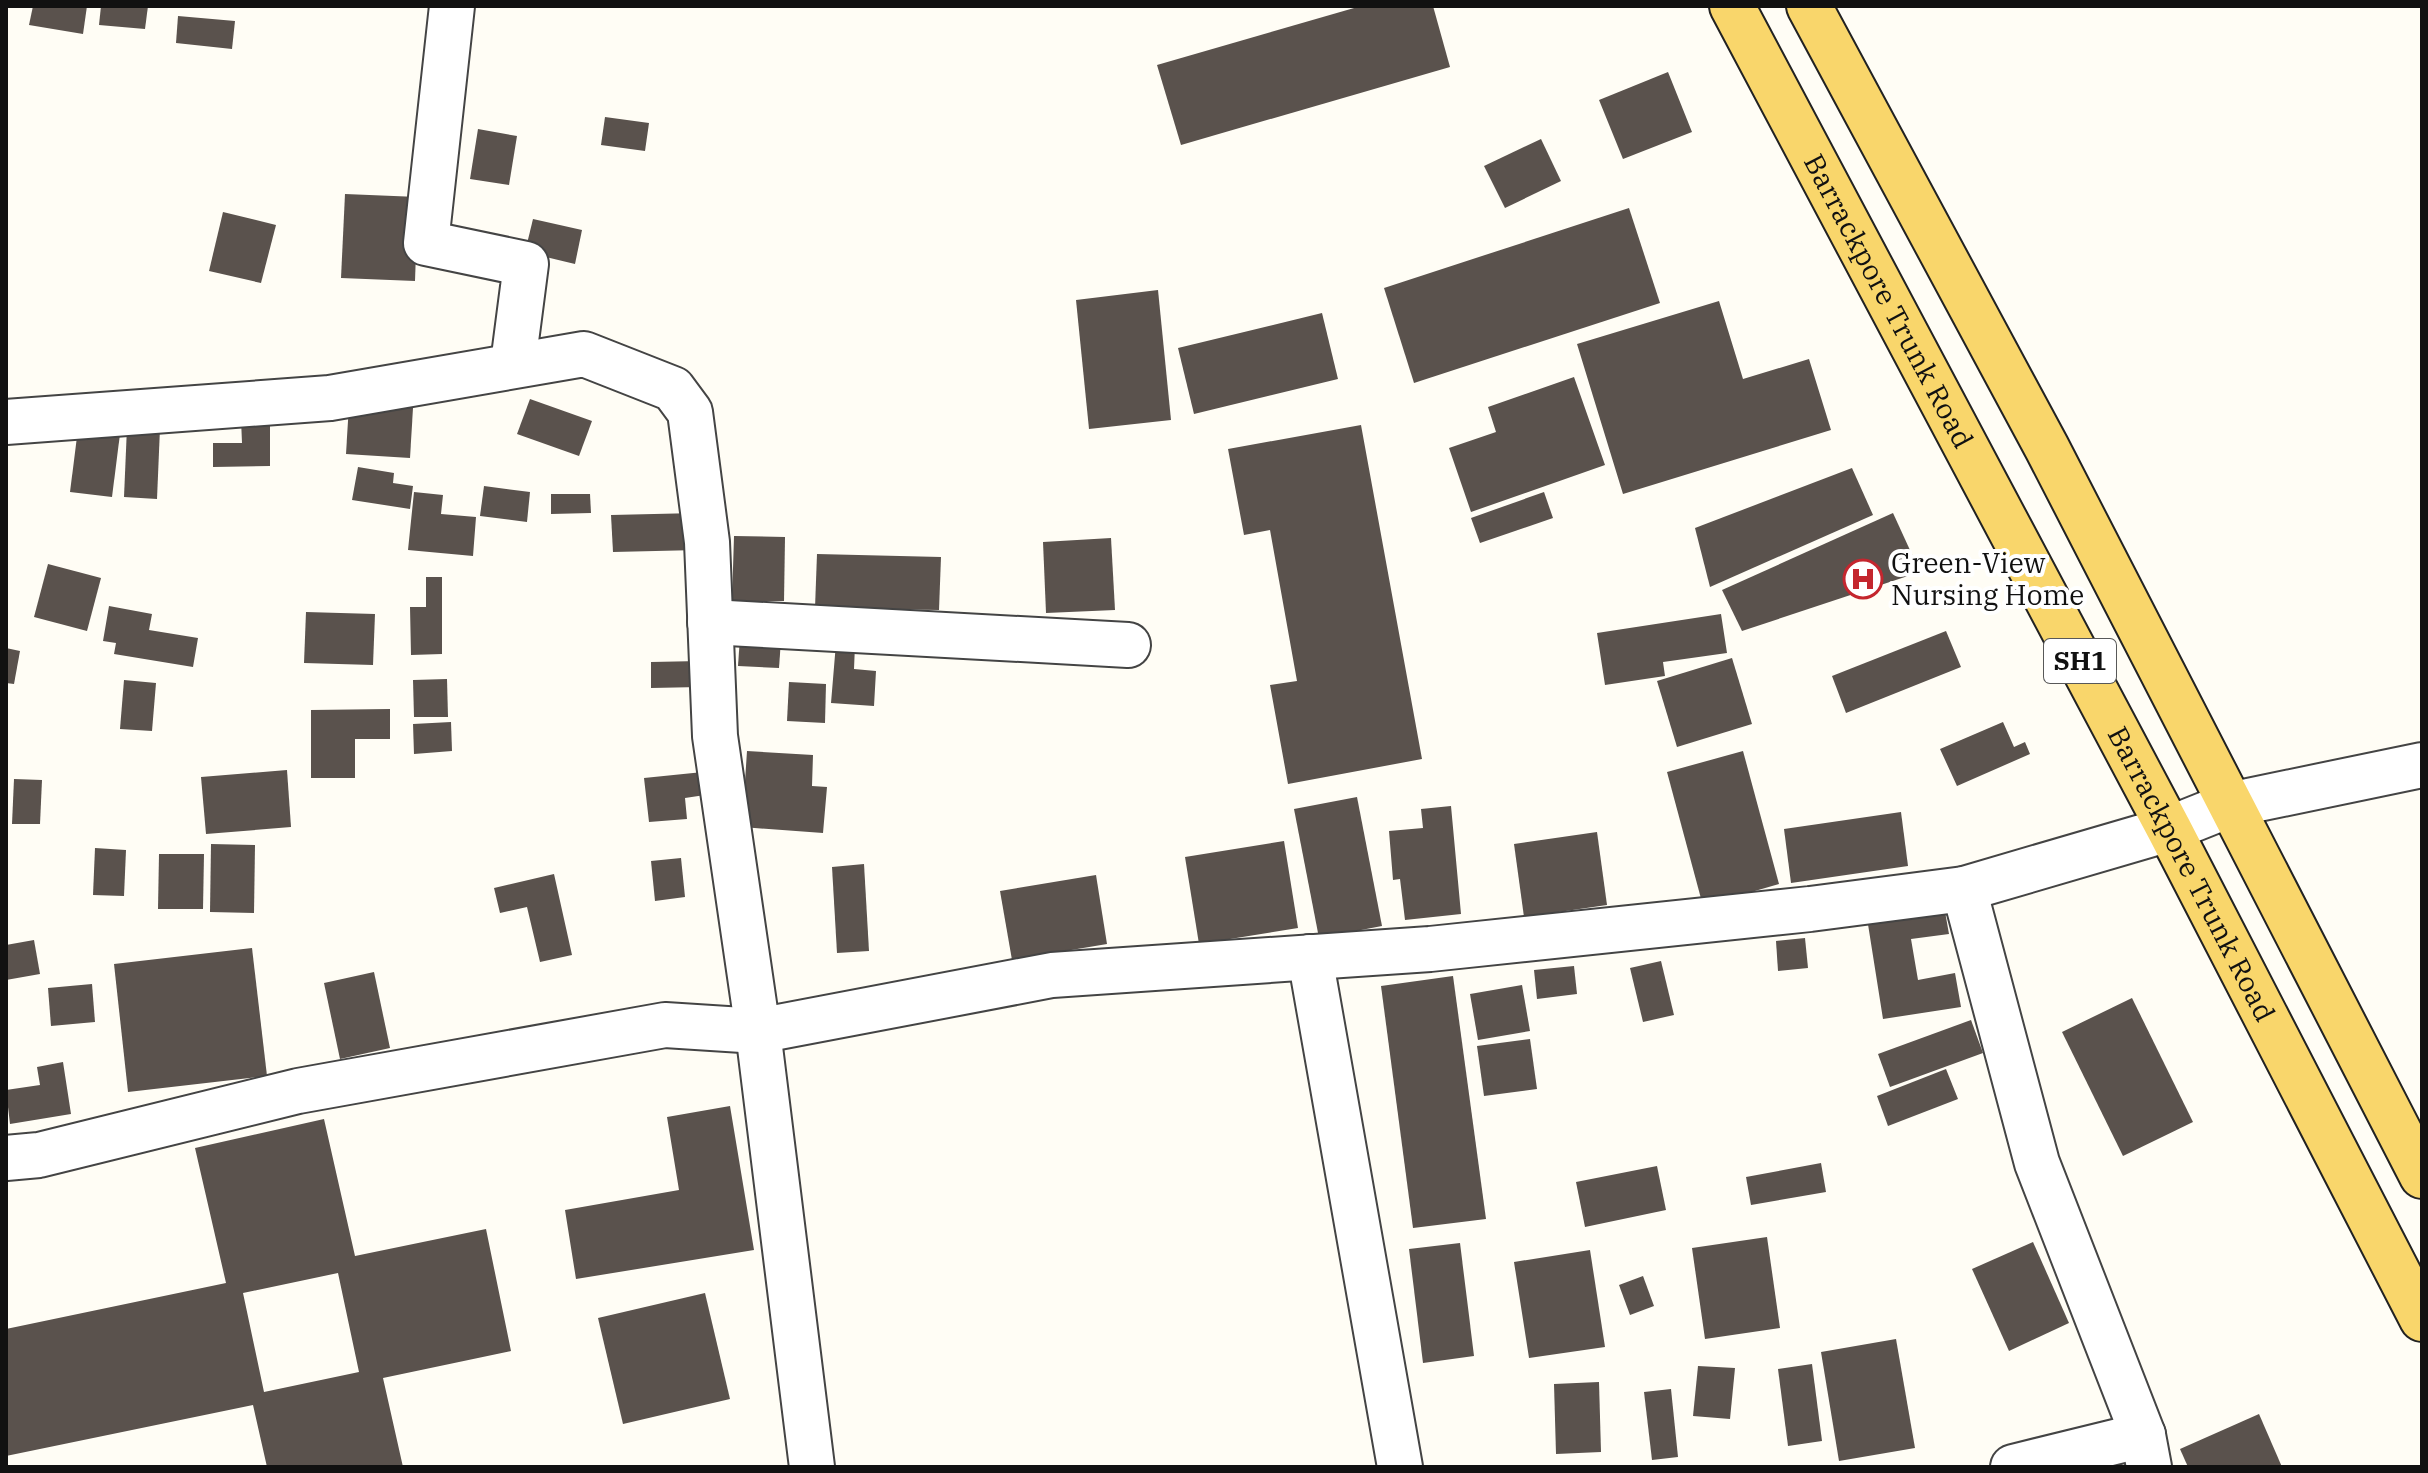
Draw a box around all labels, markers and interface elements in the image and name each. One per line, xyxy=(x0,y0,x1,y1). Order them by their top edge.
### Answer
street label: Barrackpore Trunk Road xyxy=(1796,147,1982,454)
place label: Green-View Nursing Home xyxy=(1891,544,2084,613)
hospital icon: Green-View Nursing Home xyxy=(1842,558,1884,600)
road number: SH1 xyxy=(2044,639,2116,683)
street label: Barrackpore Trunk Road xyxy=(2100,720,2284,1028)

